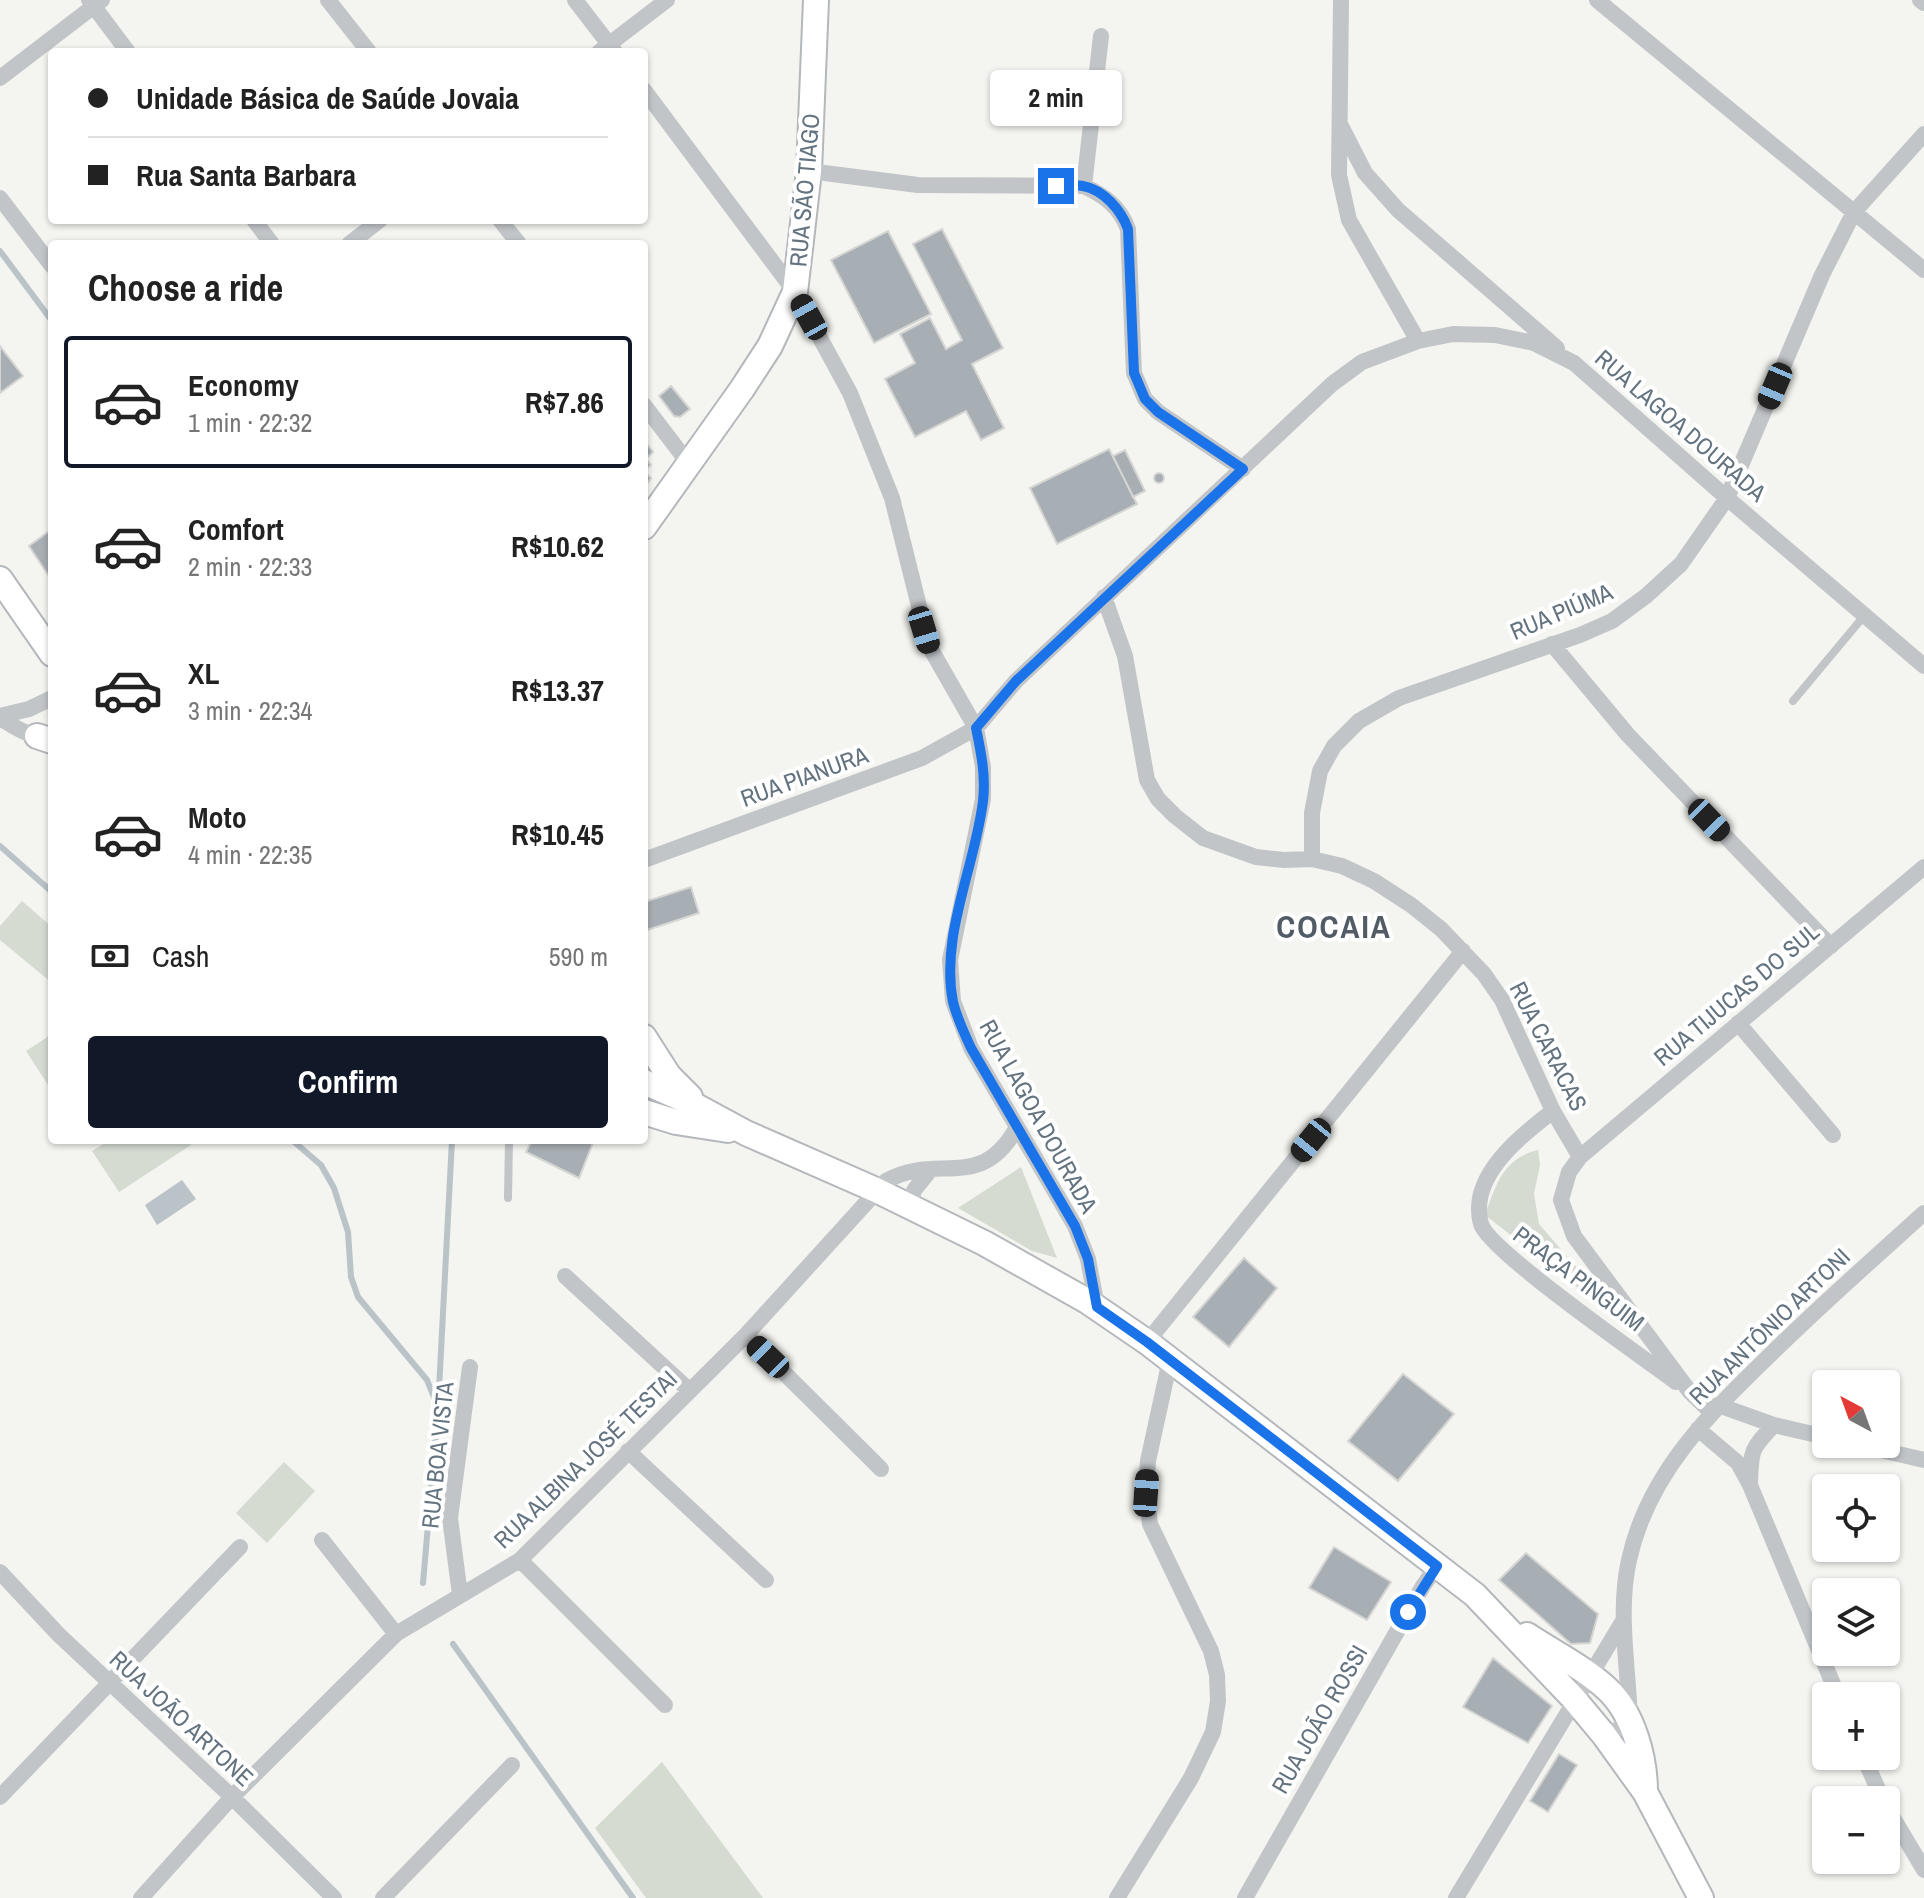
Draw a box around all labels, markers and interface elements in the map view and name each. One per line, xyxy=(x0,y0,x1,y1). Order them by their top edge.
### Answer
callout: 2 min xyxy=(990,70,1122,126)
text: Unidade Básica de Saúde Jovaia xyxy=(136,78,519,118)
text: 2 min xyxy=(1028,80,1084,115)
street label: RUA SÃO TIAGO xyxy=(781,112,827,268)
text: Rua Santa Barbara xyxy=(136,155,356,195)
route end xyxy=(1038,168,1074,204)
text: Choose a ride xyxy=(88,264,283,312)
car xyxy=(787,290,831,344)
street label: RUA LAGOA DOURADA xyxy=(1589,342,1774,509)
car xyxy=(1755,359,1795,413)
text: Economy xyxy=(188,365,299,405)
icon: car xyxy=(92,366,164,438)
text: R$7.86 xyxy=(525,382,604,422)
text: 1 min · 22:32 xyxy=(188,405,312,440)
text: Comfort xyxy=(188,509,284,549)
icon: car xyxy=(92,510,164,582)
text: R$10.62 xyxy=(511,526,604,566)
text: 2 min · 22:33 xyxy=(188,549,312,584)
street label: RUA PIÚMA xyxy=(1505,575,1618,647)
car xyxy=(906,604,942,656)
text: XL xyxy=(188,653,219,693)
icon: car xyxy=(92,654,164,726)
text: R$13.37 xyxy=(511,670,604,710)
text: 3 min · 22:34 xyxy=(188,693,312,728)
street label: RUA PIANURA xyxy=(736,738,873,814)
car xyxy=(1684,794,1734,846)
text: Moto xyxy=(188,797,247,837)
icon: car xyxy=(92,798,164,870)
text: R$10.45 xyxy=(511,814,604,854)
text: 4 min · 22:35 xyxy=(188,837,312,872)
district label: COCAIA xyxy=(1276,905,1392,948)
street label: RUA TIJUCAS DO SUL xyxy=(1647,915,1825,1073)
icon: cash xyxy=(88,934,132,978)
text: Cash xyxy=(152,936,209,976)
text: 590 m xyxy=(549,939,608,974)
street label: RUA CARACAS xyxy=(1503,976,1595,1116)
street label: RUA LAGOA DOURADA xyxy=(973,1014,1106,1219)
button: Confirm xyxy=(88,1036,608,1128)
car xyxy=(1287,1114,1335,1166)
street label: PRAÇA PINGUIM xyxy=(1507,1218,1651,1338)
street label: RUA ANTÔNIO ARTONI xyxy=(1682,1241,1856,1411)
car xyxy=(742,1332,794,1382)
street label: RUA ALBINA JOSÉ TESTAI xyxy=(486,1363,684,1555)
north arrow xyxy=(1812,1370,1900,1458)
map controls xyxy=(1812,1370,1900,1874)
street label: RUA BOA VISTA xyxy=(413,1379,461,1530)
car xyxy=(1132,1468,1160,1518)
button: locate xyxy=(1812,1474,1900,1562)
button: layers xyxy=(1812,1578,1900,1666)
route start xyxy=(1390,1594,1426,1630)
street label: RUA JOÃO ROSSI xyxy=(1264,1639,1374,1799)
street label: RUA JOÃO ARTONE xyxy=(103,1643,261,1793)
button: + xyxy=(1812,1682,1900,1770)
button: − xyxy=(1812,1786,1900,1874)

